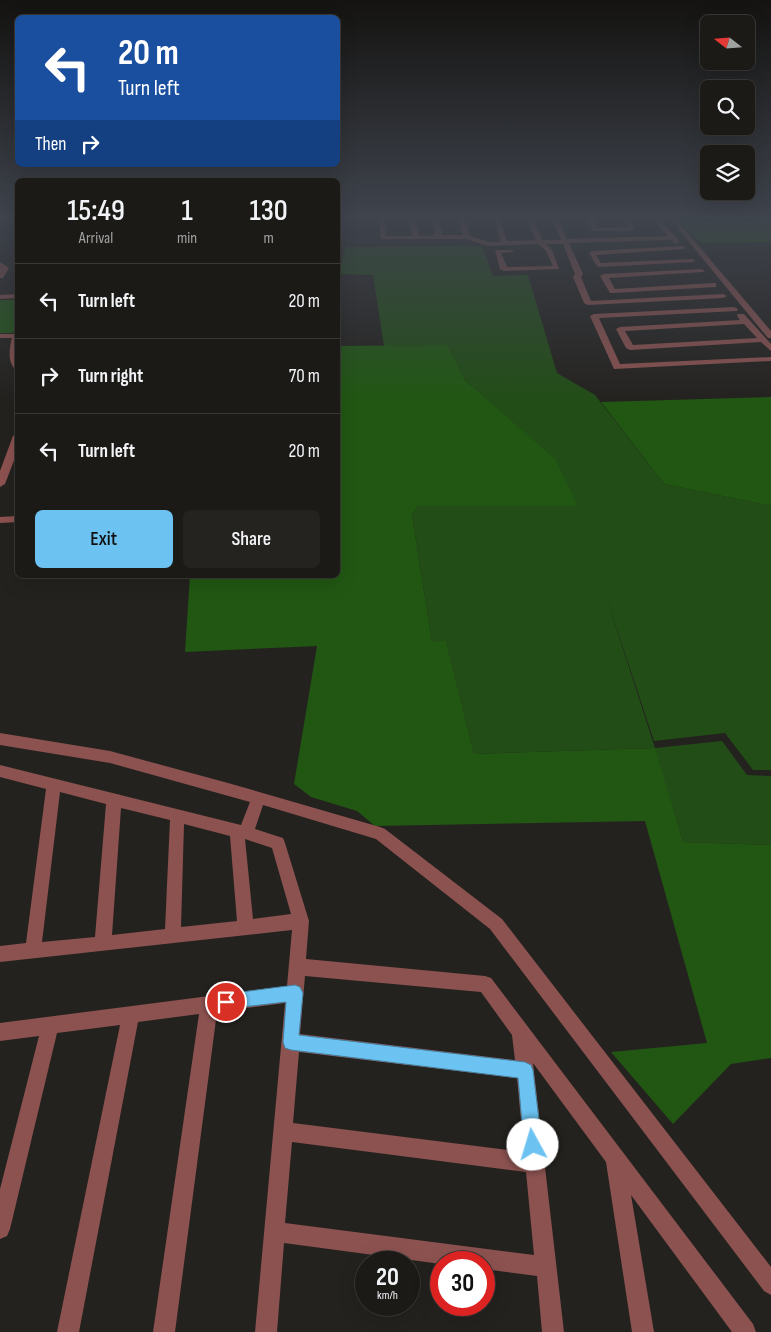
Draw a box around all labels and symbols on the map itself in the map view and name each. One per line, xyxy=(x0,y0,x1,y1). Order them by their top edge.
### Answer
north arrow xyxy=(700,15,755,70)
pin xyxy=(205,981,247,1023)
position arrow xyxy=(506,1118,558,1170)
speed limit sign: 30 xyxy=(430,1251,495,1316)

